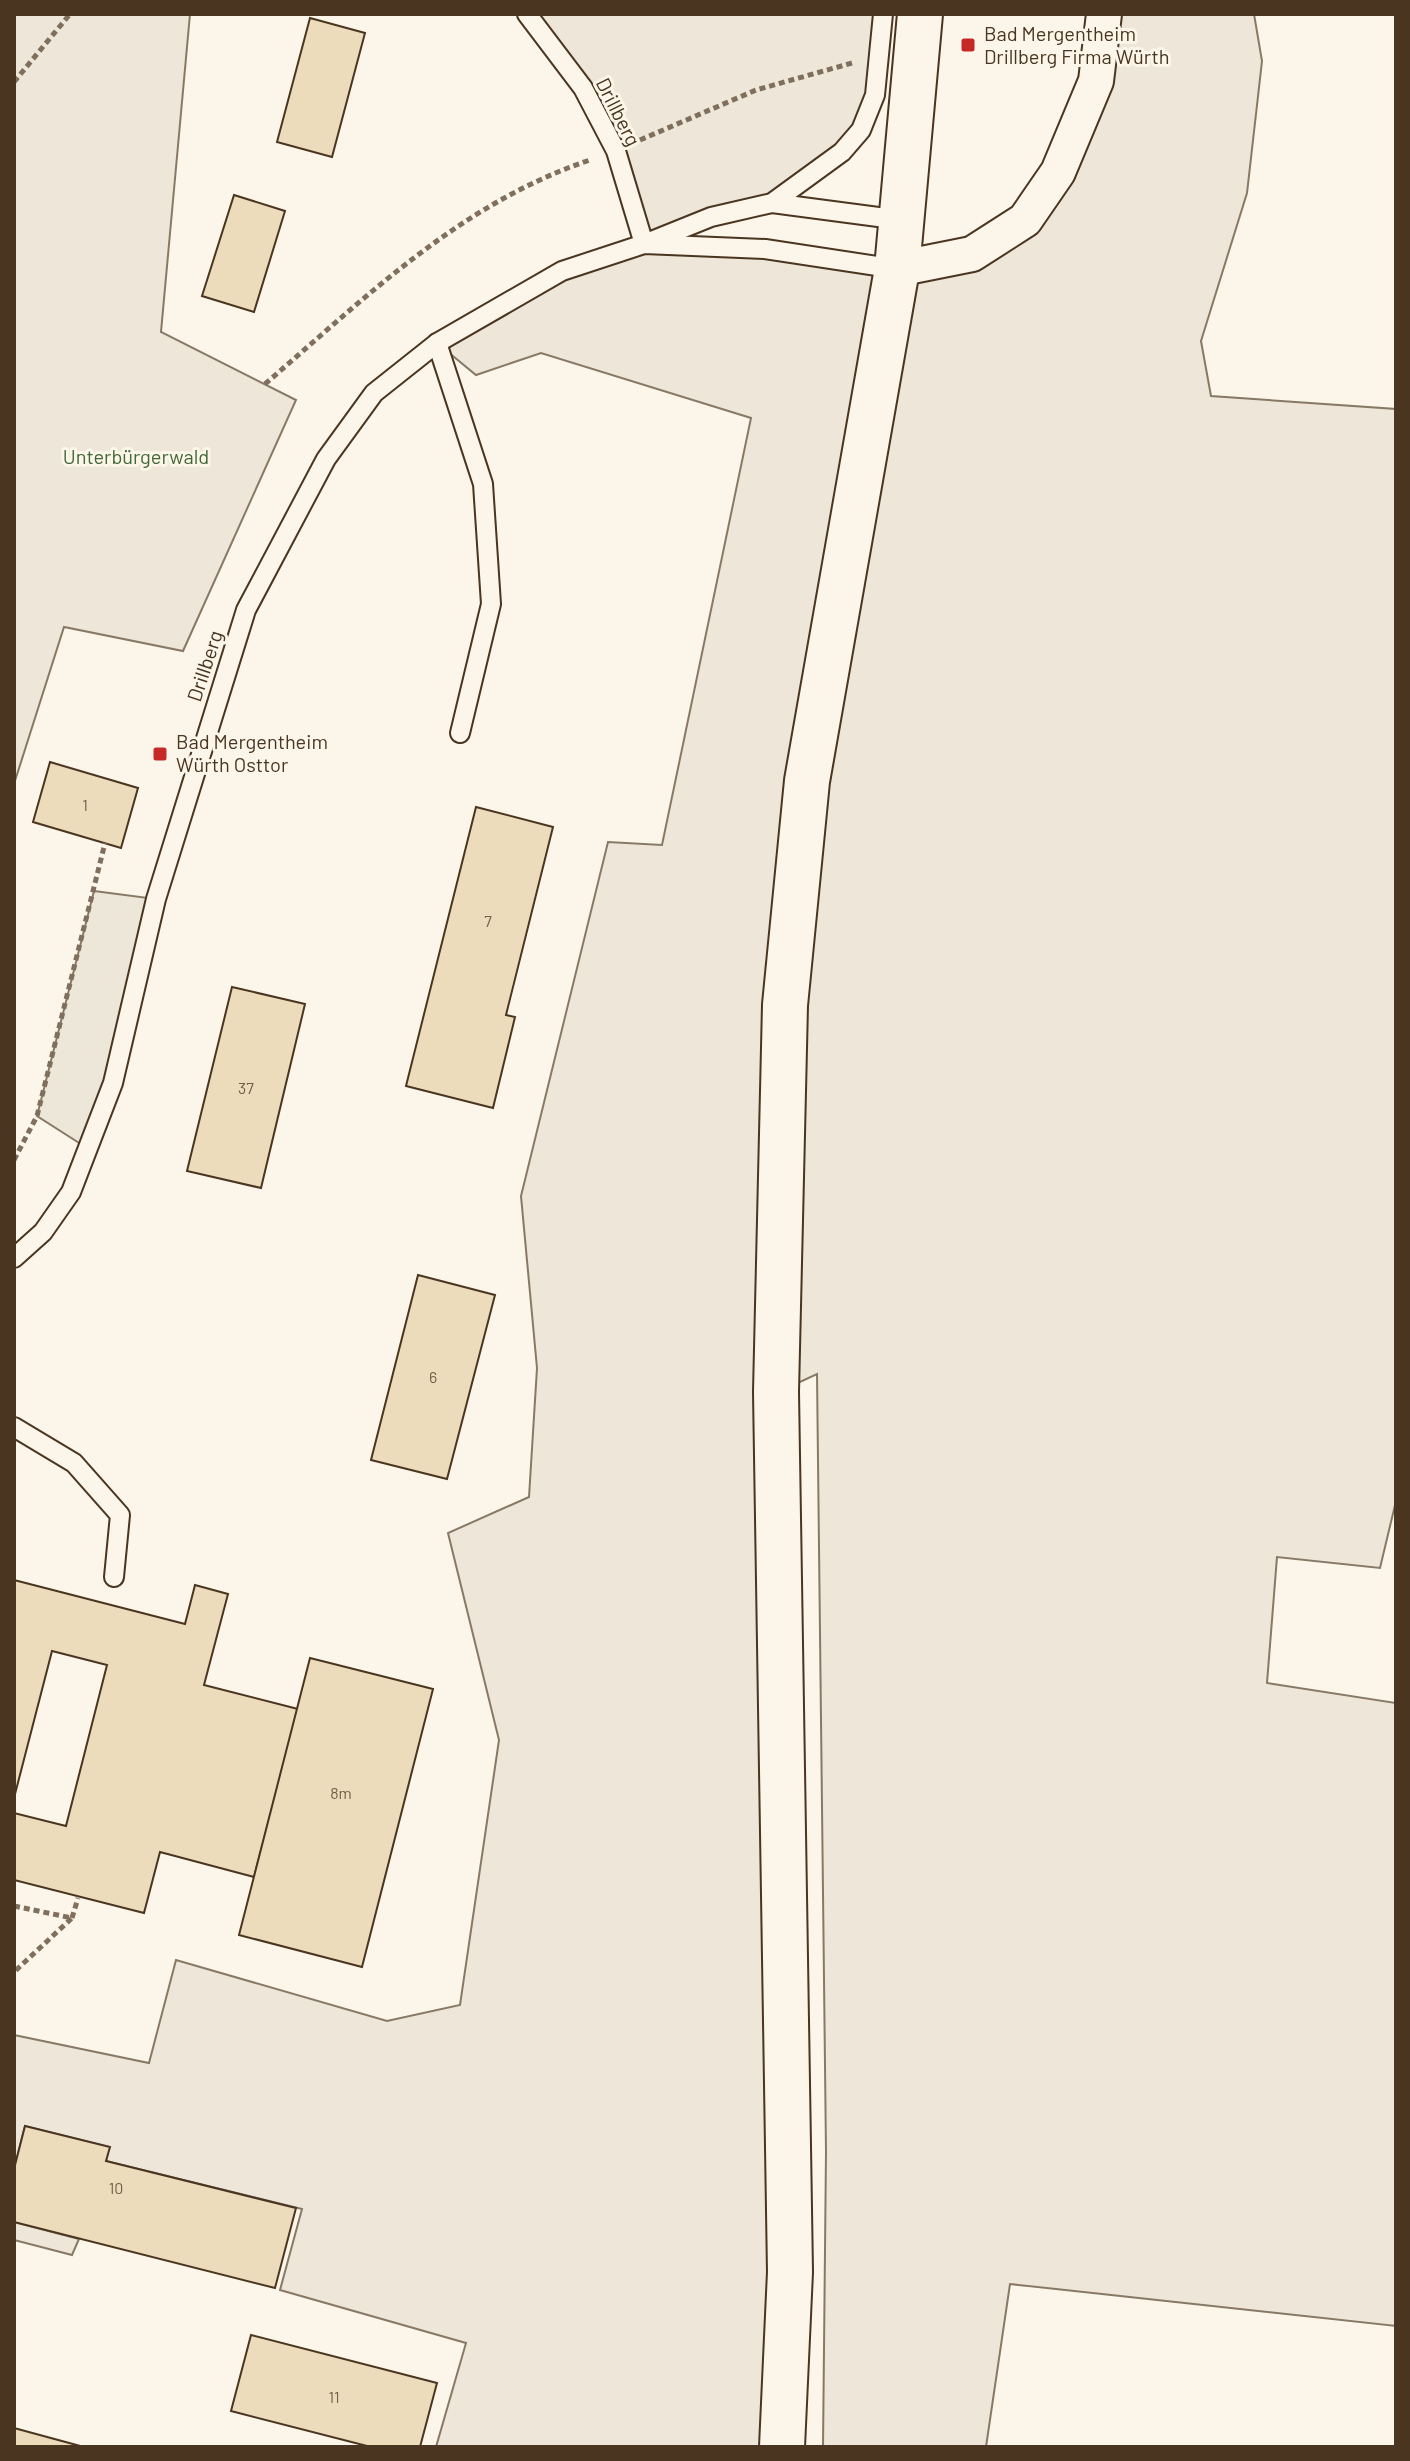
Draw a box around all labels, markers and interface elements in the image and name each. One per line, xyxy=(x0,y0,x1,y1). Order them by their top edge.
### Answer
place label: Bad Mergentheim Drillberg Firma Würth xyxy=(984,21,1169,68)
marker: Bad Mergentheim Drillberg Firma Würth xyxy=(959,36,977,54)
street label: Drillberg xyxy=(592,74,646,150)
park label: Unterbürgerwald xyxy=(63,444,209,468)
street label: Drillberg xyxy=(181,627,227,704)
place label: Bad Mergentheim Würth Osttor xyxy=(176,729,328,776)
marker: Bad Mergentheim Würth Osttor xyxy=(151,745,169,763)
house number: 1 xyxy=(82,795,88,814)
house number: 7 xyxy=(484,911,492,930)
house number: 37 xyxy=(238,1078,254,1097)
house number: 6 xyxy=(429,1367,437,1386)
house number: 8m xyxy=(330,1783,352,1802)
house number: 10 xyxy=(109,2178,123,2197)
house number: 11 xyxy=(328,2387,340,2406)

